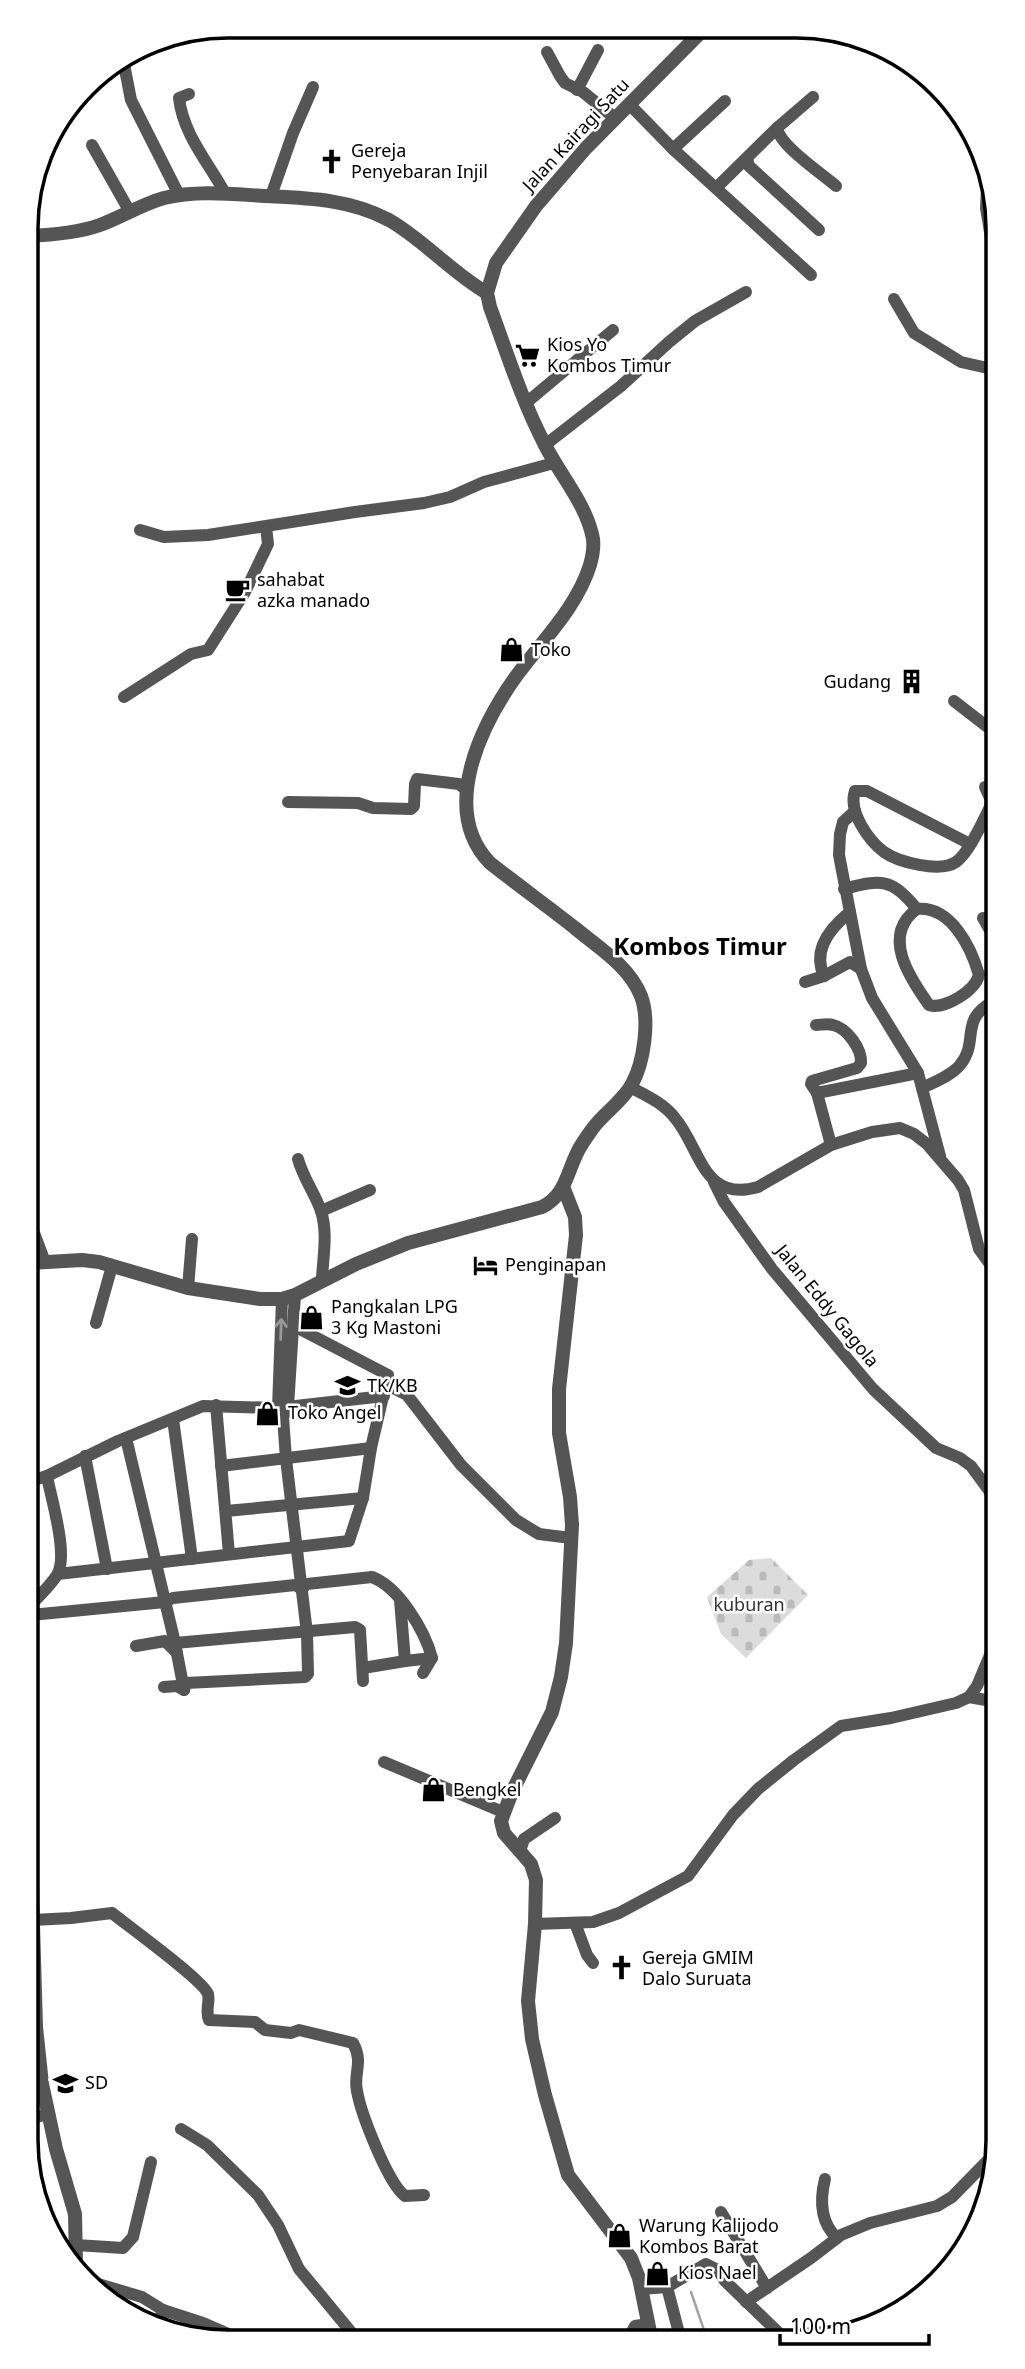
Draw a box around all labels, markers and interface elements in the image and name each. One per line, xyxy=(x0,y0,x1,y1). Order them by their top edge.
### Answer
street label: Jalan Kairagi Satu xyxy=(515,73,634,198)
place label: Gereja Penyebaran Injil xyxy=(351,138,488,183)
church icon: Gereja Penyebaran Injil xyxy=(317,147,345,175)
place label: Kios Yo Kombos Timur xyxy=(547,332,672,377)
supermarket icon: Kios Yo Kombos Timur xyxy=(513,341,541,369)
place label: sahabat azka manado xyxy=(257,567,370,612)
cafe icon: sahabat azka manado xyxy=(223,576,251,604)
shop icon: Toko xyxy=(497,636,525,664)
place label: Toko xyxy=(531,637,571,661)
building icon: Gudang xyxy=(897,668,925,696)
place label: Gudang xyxy=(823,669,891,693)
district label: Kombos Timur xyxy=(613,929,787,962)
street label: Jalan Eddy Gagola xyxy=(770,1237,885,1372)
hotel icon: Penginapan xyxy=(471,1251,499,1279)
place label: Penginapan xyxy=(505,1252,606,1276)
place label: Pangkalan LPG 3 Kg Mastoni xyxy=(331,1294,458,1339)
shop icon: Pangkalan LPG 3 Kg Mastoni xyxy=(297,1303,325,1331)
one-way arrow xyxy=(274,1318,287,1341)
school or university icon: TK/KB xyxy=(333,1372,361,1400)
place label: TK/KB xyxy=(367,1373,418,1397)
shop icon: Toko Angel xyxy=(254,1399,282,1427)
place label: Toko Angel xyxy=(288,1400,381,1424)
park label: kuburan xyxy=(713,1592,785,1616)
shop icon: Bengkel xyxy=(419,1776,447,1804)
place label: Bengkel xyxy=(453,1777,521,1801)
place label: Gereja GMIM Dalo Suruata xyxy=(642,1945,754,1990)
church icon: Gereja GMIM Dalo Suruata xyxy=(608,1954,636,1982)
school or university icon: SD xyxy=(51,2069,79,2097)
place label: SD xyxy=(85,2070,108,2094)
place label: Warung Kalijodo Kombos Barat xyxy=(639,2213,779,2258)
shop icon: Warung Kalijodo Kombos Barat xyxy=(605,2222,633,2250)
shop icon: Kios Nael xyxy=(644,2259,672,2287)
place label: Kios Nael xyxy=(678,2260,757,2284)
scale bar xyxy=(780,2302,929,2346)
text: 100 m xyxy=(790,2312,851,2340)

